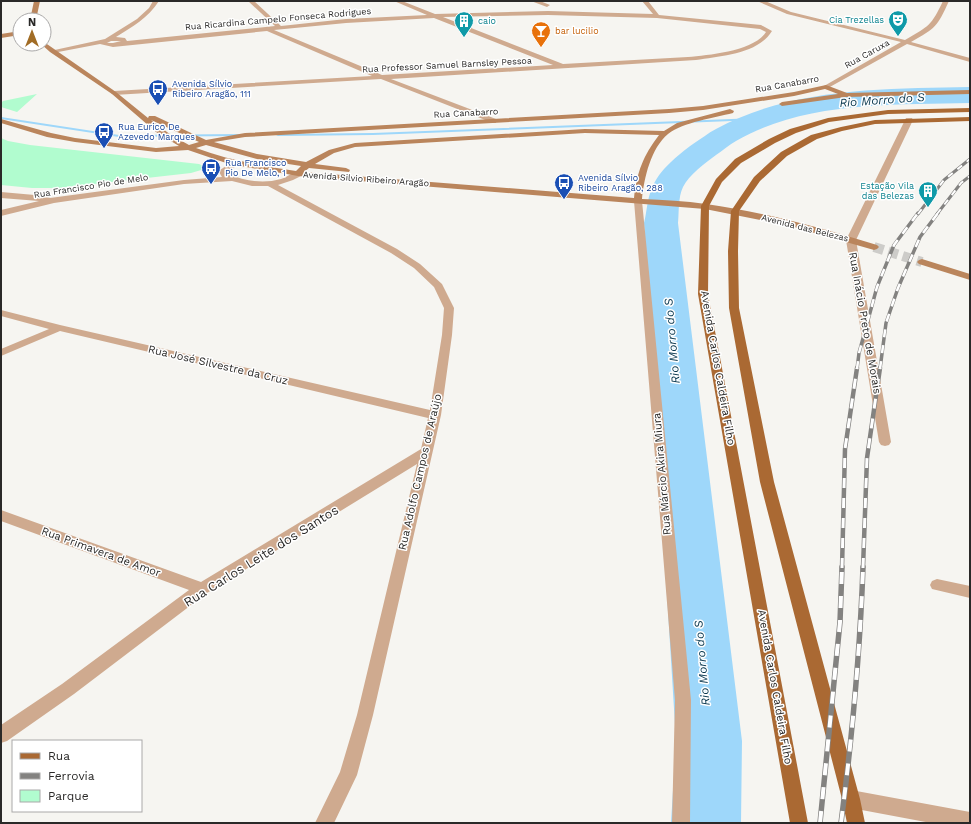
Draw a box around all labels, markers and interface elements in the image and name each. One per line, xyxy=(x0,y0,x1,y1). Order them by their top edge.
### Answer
street label: Rua Ricardina Campelo Fonseca Rodrigues xyxy=(184,6,372,32)
theatre icon: Cia Trezellas xyxy=(887,9,909,37)
building icon: caio xyxy=(453,10,475,38)
north arrow xyxy=(12,12,52,52)
place label: Cia Trezellas xyxy=(829,15,884,25)
text: N xyxy=(28,16,36,29)
place label: caio xyxy=(478,16,496,26)
bar icon: bar lucilio xyxy=(530,20,552,48)
place label: bar lucilio xyxy=(555,26,599,36)
street label: Rua Caruxa xyxy=(843,38,891,70)
street label: Rua Professor Samuel Barnsley Pessoa xyxy=(362,56,532,74)
street label: Rua Canabarro xyxy=(754,73,820,95)
bus stop icon: Avenida Sílvio Ribeiro Aragão, 111 xyxy=(147,78,169,106)
place label: Avenida Sílvio Ribeiro Aragão, 111 xyxy=(172,79,251,99)
water label: Rio Morro do S xyxy=(839,90,925,110)
street label: Rua Canabarro xyxy=(433,106,499,120)
bus stop icon: Rua Eurico De Azevedo Marques xyxy=(93,121,115,149)
place label: Rua Eurico De Azevedo Marques xyxy=(118,122,195,142)
bus stop icon: Rua Francisco Pio De Melo, 1 xyxy=(200,157,222,185)
place label: Rua Francisco Pio De Melo, 1 xyxy=(225,158,286,178)
street label: Avenida Silvio Ribeiro Aragão xyxy=(303,170,429,188)
street label: Rua Francisco Pio de Melo xyxy=(33,172,149,200)
bus stop icon: Avenida Sílvio Ribeiro Aragão, 288 xyxy=(553,172,575,200)
place label: Avenida Sílvio Ribeiro Aragão, 288 xyxy=(578,173,663,193)
building icon: Estação Vila das Belezas xyxy=(917,180,939,208)
place label: Estação Vila das Belezas xyxy=(860,181,914,201)
street label: Avenida das Belezas xyxy=(760,212,850,244)
street label: Rua Inácio Preto de Morais xyxy=(846,251,884,395)
street label: Avenida Carlos Caldeira Filho xyxy=(698,290,738,446)
water label: Rio Morro do S xyxy=(661,297,683,384)
street label: Rua José Silvestre da Cruz xyxy=(147,343,289,387)
street label: Rua Adolfo Campos de Araújo xyxy=(396,393,444,551)
street label: Rua Márcio Akira Miura xyxy=(650,412,674,536)
street label: Rua Carlos Leite dos Santos xyxy=(181,502,341,610)
street label: Rua Primavera de Amor xyxy=(40,524,163,580)
street label: Avenida Carlos Caldeira Filho xyxy=(755,609,795,765)
water label: Rio Morro do S xyxy=(691,619,713,706)
legend xyxy=(12,740,142,812)
text: Rua xyxy=(48,749,70,763)
text: Ferrovia xyxy=(48,769,95,783)
text: Parque xyxy=(48,789,89,803)

